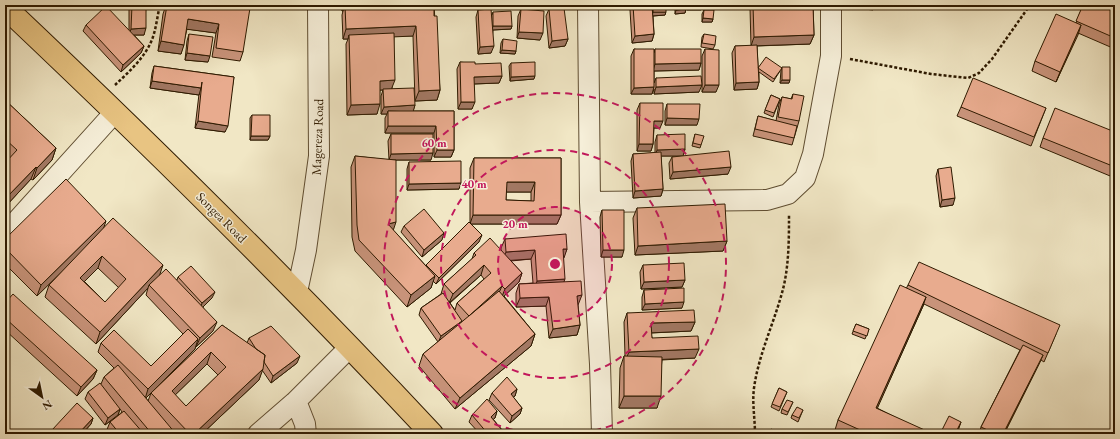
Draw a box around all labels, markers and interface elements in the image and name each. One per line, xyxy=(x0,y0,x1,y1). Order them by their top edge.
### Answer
street label: Magereza Road xyxy=(308,98,327,176)
text: 60 m xyxy=(421,135,447,151)
text: 40 m xyxy=(461,176,487,192)
street label: Songea Road xyxy=(193,188,251,247)
text: 20 m xyxy=(502,216,528,232)
centre of rings xyxy=(548,257,562,271)
north arrow xyxy=(22,377,62,417)
text: N xyxy=(40,397,55,414)

